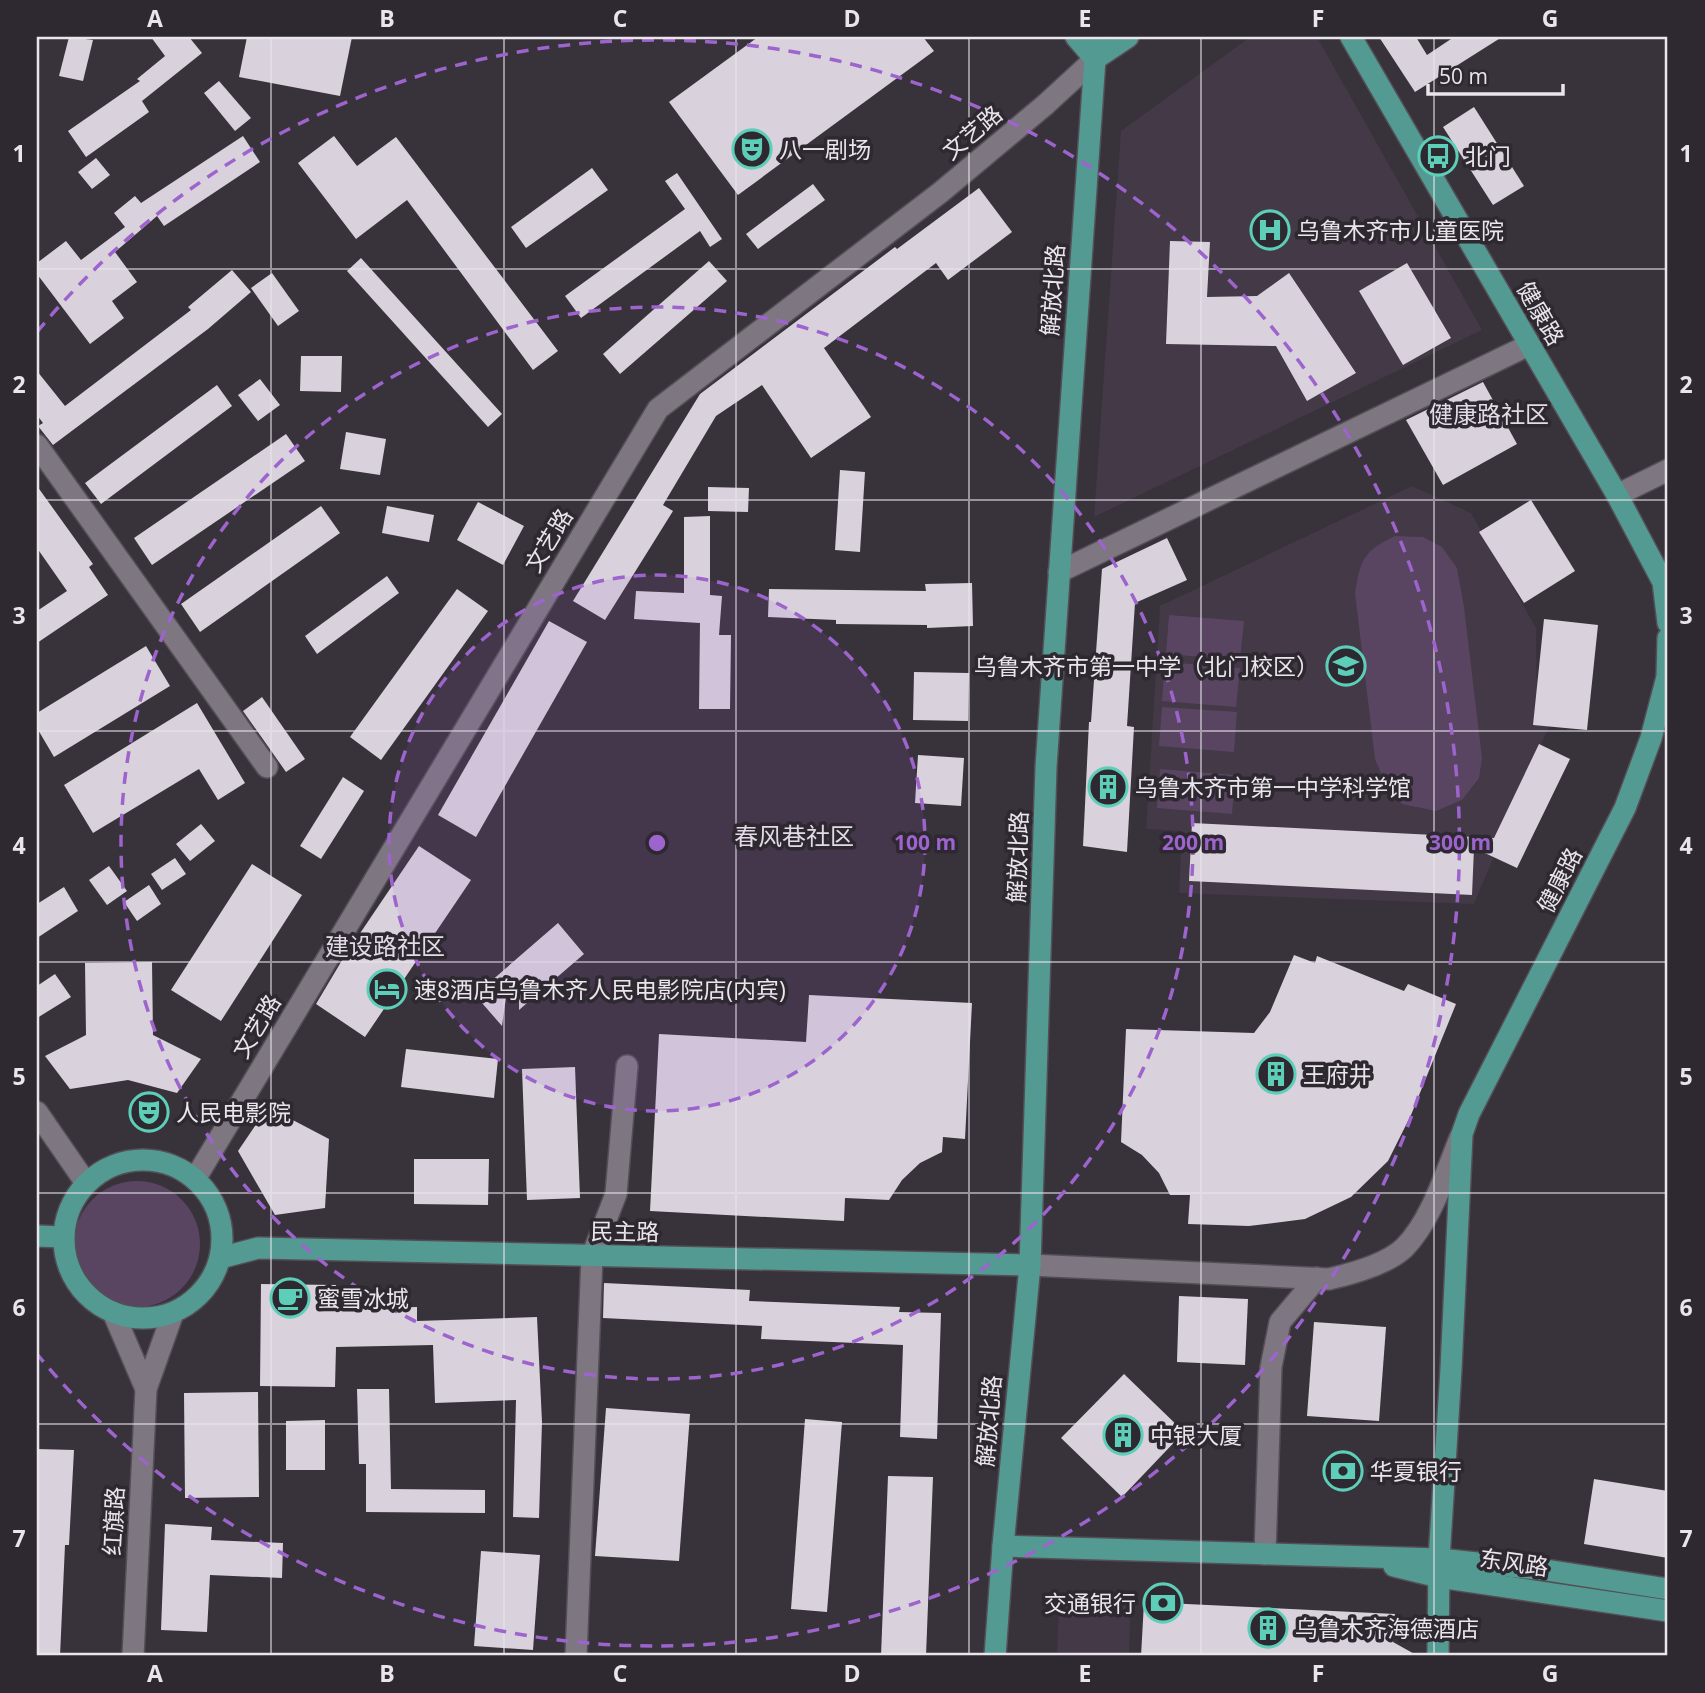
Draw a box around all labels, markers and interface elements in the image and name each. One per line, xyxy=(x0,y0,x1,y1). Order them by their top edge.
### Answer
text: A xyxy=(147,2,163,34)
text: B xyxy=(379,2,395,34)
text: C xyxy=(613,2,627,34)
text: D xyxy=(843,2,861,34)
text: E xyxy=(1079,2,1091,34)
text: F xyxy=(1312,2,1324,34)
text: G xyxy=(1542,2,1558,34)
scale bar xyxy=(1428,52,1563,96)
text: 50 m xyxy=(1439,62,1488,90)
street label: 文艺路 xyxy=(935,98,1009,166)
theatre icon: 八一剧场 xyxy=(731,128,773,170)
place label: 八一剧场 xyxy=(779,133,871,165)
bus stop icon: 北门 xyxy=(1417,135,1459,177)
text: 1 xyxy=(12,137,26,169)
text: 1 xyxy=(1679,137,1693,169)
place label: 北门 xyxy=(1465,140,1511,172)
hospital icon: 乌鲁木齐市儿童医院 xyxy=(1249,209,1291,251)
place label: 乌鲁木齐市儿童医院 xyxy=(1297,214,1504,246)
street label: 解放北路 xyxy=(1033,243,1071,337)
street label: 健康路 xyxy=(1510,275,1572,351)
text: 2 xyxy=(12,368,26,400)
text: 2 xyxy=(1679,368,1693,400)
district label: 健康路社区 xyxy=(1429,397,1549,430)
street label: 文艺路 xyxy=(517,502,579,578)
text: 3 xyxy=(12,599,26,631)
text: 3 xyxy=(1679,599,1693,631)
school or university icon: 乌鲁木齐市第一中学（北门校区） xyxy=(1325,645,1367,687)
place label: 乌鲁木齐市第一中学（北门校区） xyxy=(974,650,1319,682)
building icon: 乌鲁木齐市第一中学科学馆 xyxy=(1087,766,1129,808)
place label: 乌鲁木齐市第一中学科学馆 xyxy=(1135,771,1411,803)
street label: 解放北路 xyxy=(999,810,1035,904)
district label: 春风巷社区 xyxy=(734,819,854,852)
text: 100 m xyxy=(894,828,956,856)
text: 200 m xyxy=(1162,828,1224,856)
text: 300 m xyxy=(1429,828,1491,856)
text: 4 xyxy=(12,829,26,861)
text: 4 xyxy=(1679,829,1693,861)
centre of rings xyxy=(645,831,669,855)
street label: 健康路 xyxy=(1529,842,1589,918)
district label: 建设路社区 xyxy=(325,929,445,962)
hotel icon: 速8酒店乌鲁木齐人民电影院店(内宾) xyxy=(366,968,408,1010)
place label: 速8酒店乌鲁木齐人民电影院店(内宾) xyxy=(414,973,786,1005)
street label: 文艺路 xyxy=(225,988,287,1064)
building icon: 王府井 xyxy=(1255,1053,1297,1095)
place label: 王府井 xyxy=(1303,1058,1372,1090)
text: 5 xyxy=(12,1060,26,1092)
text: 5 xyxy=(1679,1060,1693,1092)
theatre icon: 人民电影院 xyxy=(128,1091,170,1133)
place label: 人民电影院 xyxy=(176,1096,291,1128)
street label: 民主路 xyxy=(590,1214,660,1248)
cafe icon: 蜜雪冰城 xyxy=(269,1277,311,1319)
place label: 蜜雪冰城 xyxy=(317,1282,409,1314)
text: 6 xyxy=(12,1291,26,1323)
text: 6 xyxy=(1679,1291,1693,1323)
street label: 解放北路 xyxy=(968,1374,1008,1468)
building icon: 中银大厦 xyxy=(1102,1414,1144,1456)
place label: 中银大厦 xyxy=(1150,1419,1242,1451)
bank icon: 华夏银行 xyxy=(1322,1450,1364,1492)
place label: 华夏银行 xyxy=(1370,1455,1462,1487)
street label: 红旗路 xyxy=(95,1486,131,1556)
text: 7 xyxy=(12,1522,26,1554)
text: 7 xyxy=(1679,1522,1693,1554)
street label: 东风路 xyxy=(1478,1541,1550,1583)
bank icon: 交通银行 xyxy=(1142,1582,1184,1624)
place label: 交通银行 xyxy=(1044,1587,1136,1619)
building icon: 乌鲁木齐海德酒店 xyxy=(1247,1607,1289,1649)
place label: 乌鲁木齐海德酒店 xyxy=(1295,1612,1479,1644)
text: A xyxy=(147,1657,163,1689)
text: B xyxy=(379,1657,395,1689)
text: C xyxy=(613,1657,627,1689)
text: D xyxy=(843,1657,861,1689)
text: E xyxy=(1079,1657,1091,1689)
text: F xyxy=(1312,1657,1324,1689)
text: G xyxy=(1542,1657,1558,1689)

